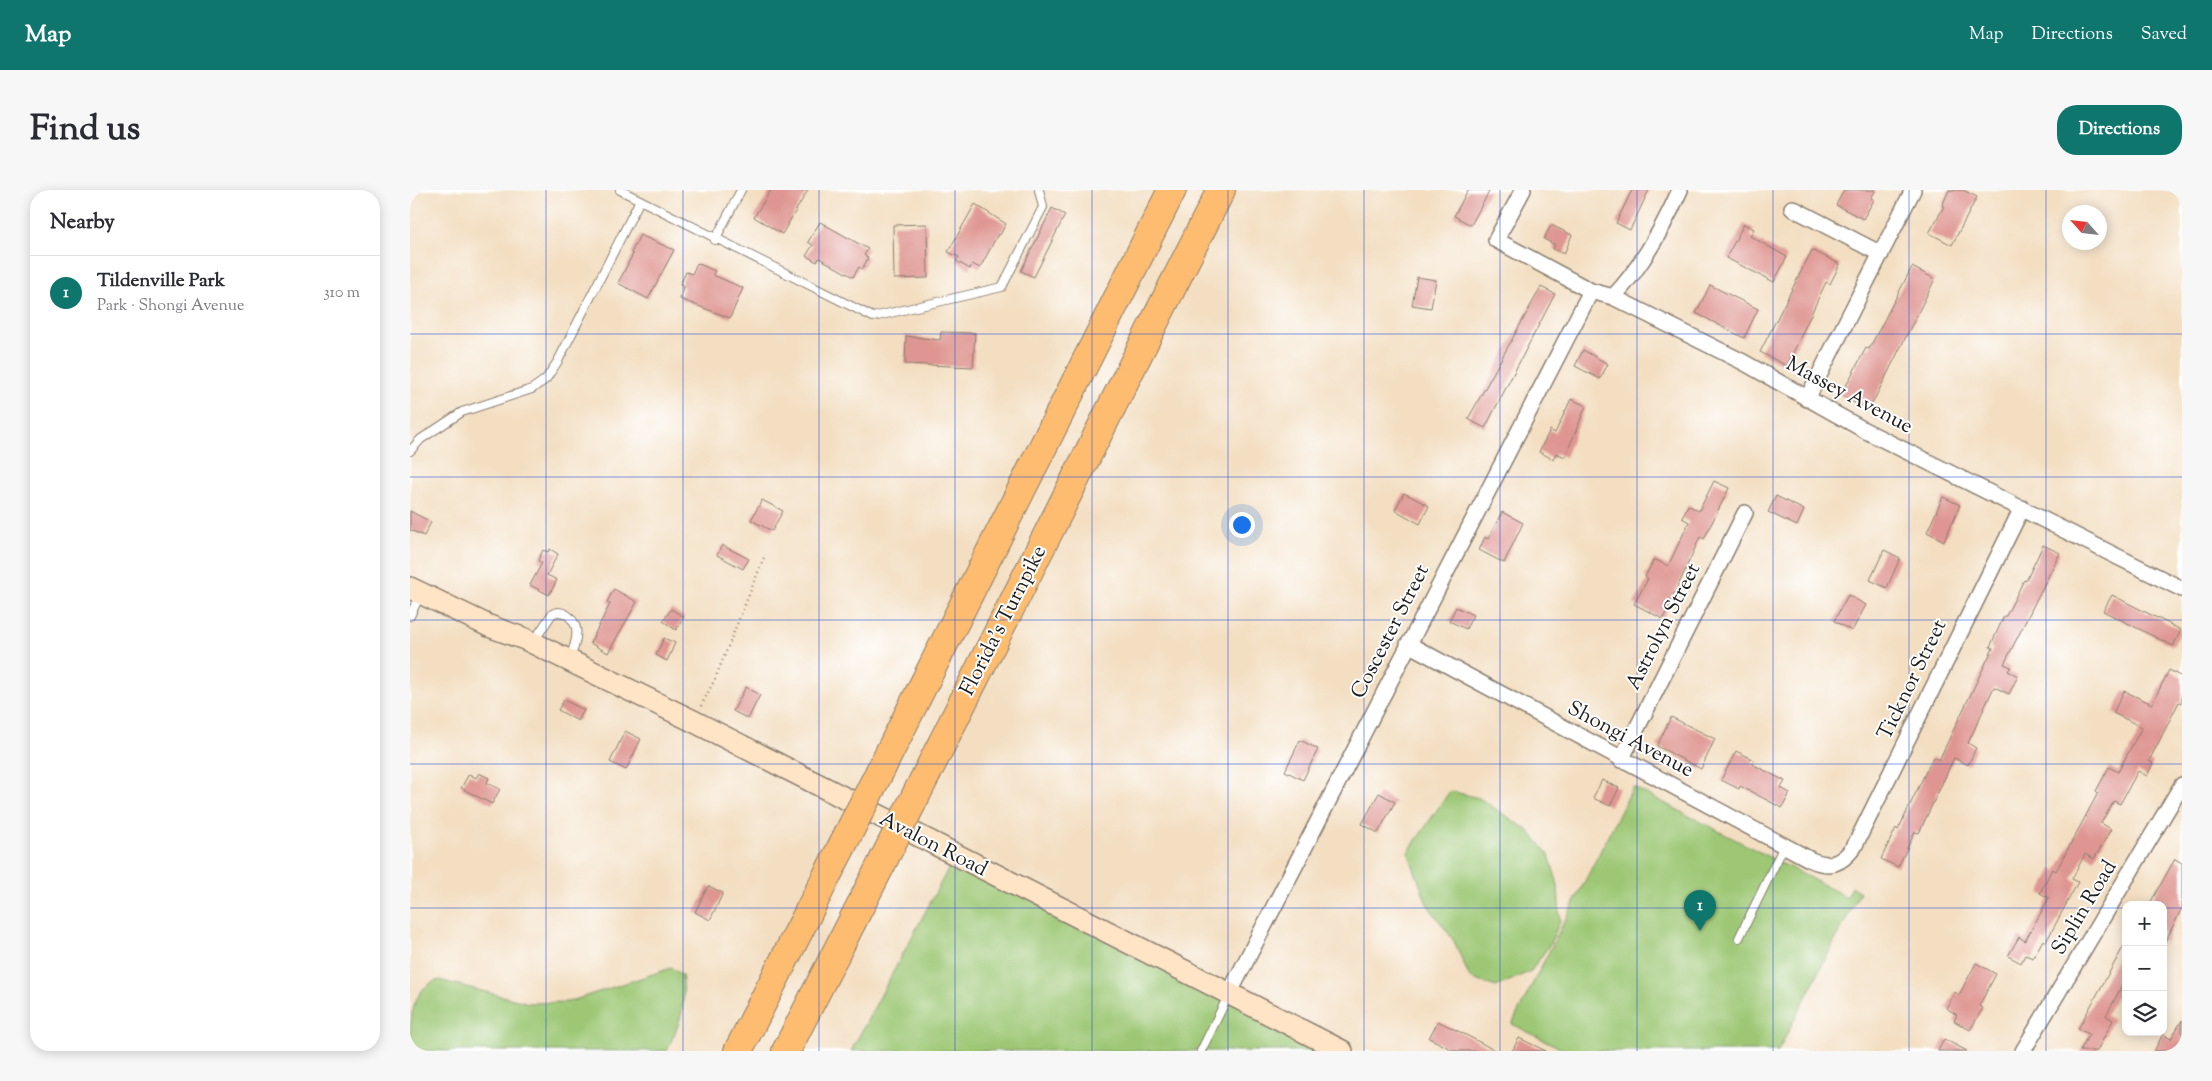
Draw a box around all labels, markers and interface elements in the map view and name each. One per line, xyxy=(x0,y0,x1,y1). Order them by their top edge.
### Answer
text: Map xyxy=(25,18,71,52)
text: Map xyxy=(1969,22,2004,48)
text: Directions xyxy=(2032,22,2113,48)
text: Saved xyxy=(2141,22,2187,48)
text: Find us xyxy=(30,105,140,156)
button: Directions xyxy=(2057,105,2182,155)
north arrow xyxy=(2062,205,2107,250)
text: Nearby xyxy=(50,208,115,238)
text: Tildenville Park xyxy=(97,268,225,295)
text: 1 xyxy=(63,282,69,305)
text: 310 m xyxy=(323,282,360,305)
text: Park · Shongi Avenue xyxy=(97,295,244,318)
street label: Massey Avenue xyxy=(1780,350,1918,442)
your location xyxy=(1229,512,1255,538)
street label: Florida's Turnpike xyxy=(953,541,1055,701)
street label: Astrolyn Street xyxy=(1619,558,1709,696)
street label: Coscester Street xyxy=(1344,560,1438,704)
street label: Ticknor Street xyxy=(1871,615,1955,745)
street label: Shongi Avenue xyxy=(1562,694,1698,786)
street label: Avalon Road xyxy=(874,805,992,885)
street label: Siplin Road xyxy=(2045,855,2125,961)
pin: 1 xyxy=(1684,890,1716,931)
map controls xyxy=(2122,901,2167,1036)
button: + xyxy=(2122,901,2167,946)
button: − xyxy=(2122,946,2167,991)
button: layers xyxy=(2122,991,2167,1036)

